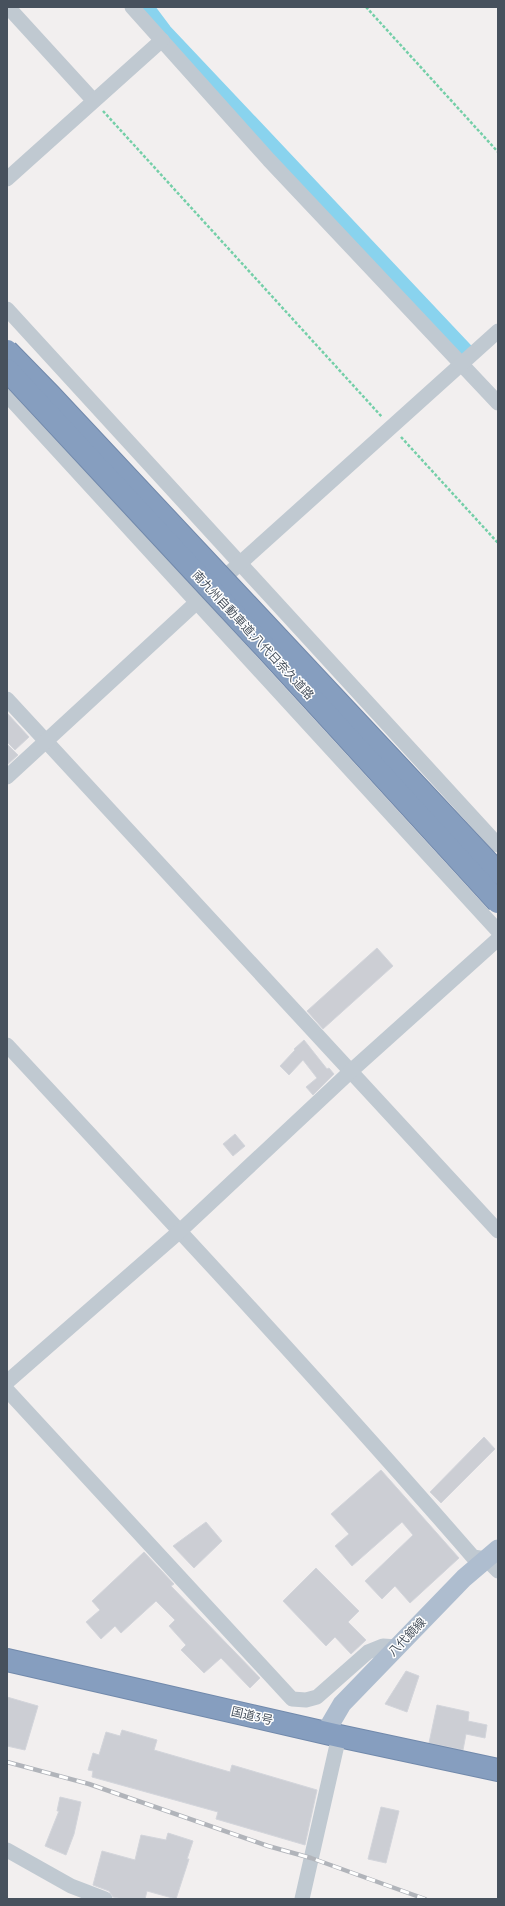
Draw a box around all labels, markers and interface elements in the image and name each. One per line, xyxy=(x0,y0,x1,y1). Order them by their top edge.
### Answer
street label: 南九州自動車道;八代日奈久道路 xyxy=(190,567,317,702)
street label: 八代鏡線 xyxy=(385,1614,429,1659)
street label: 国道3号 xyxy=(230,1703,275,1728)

